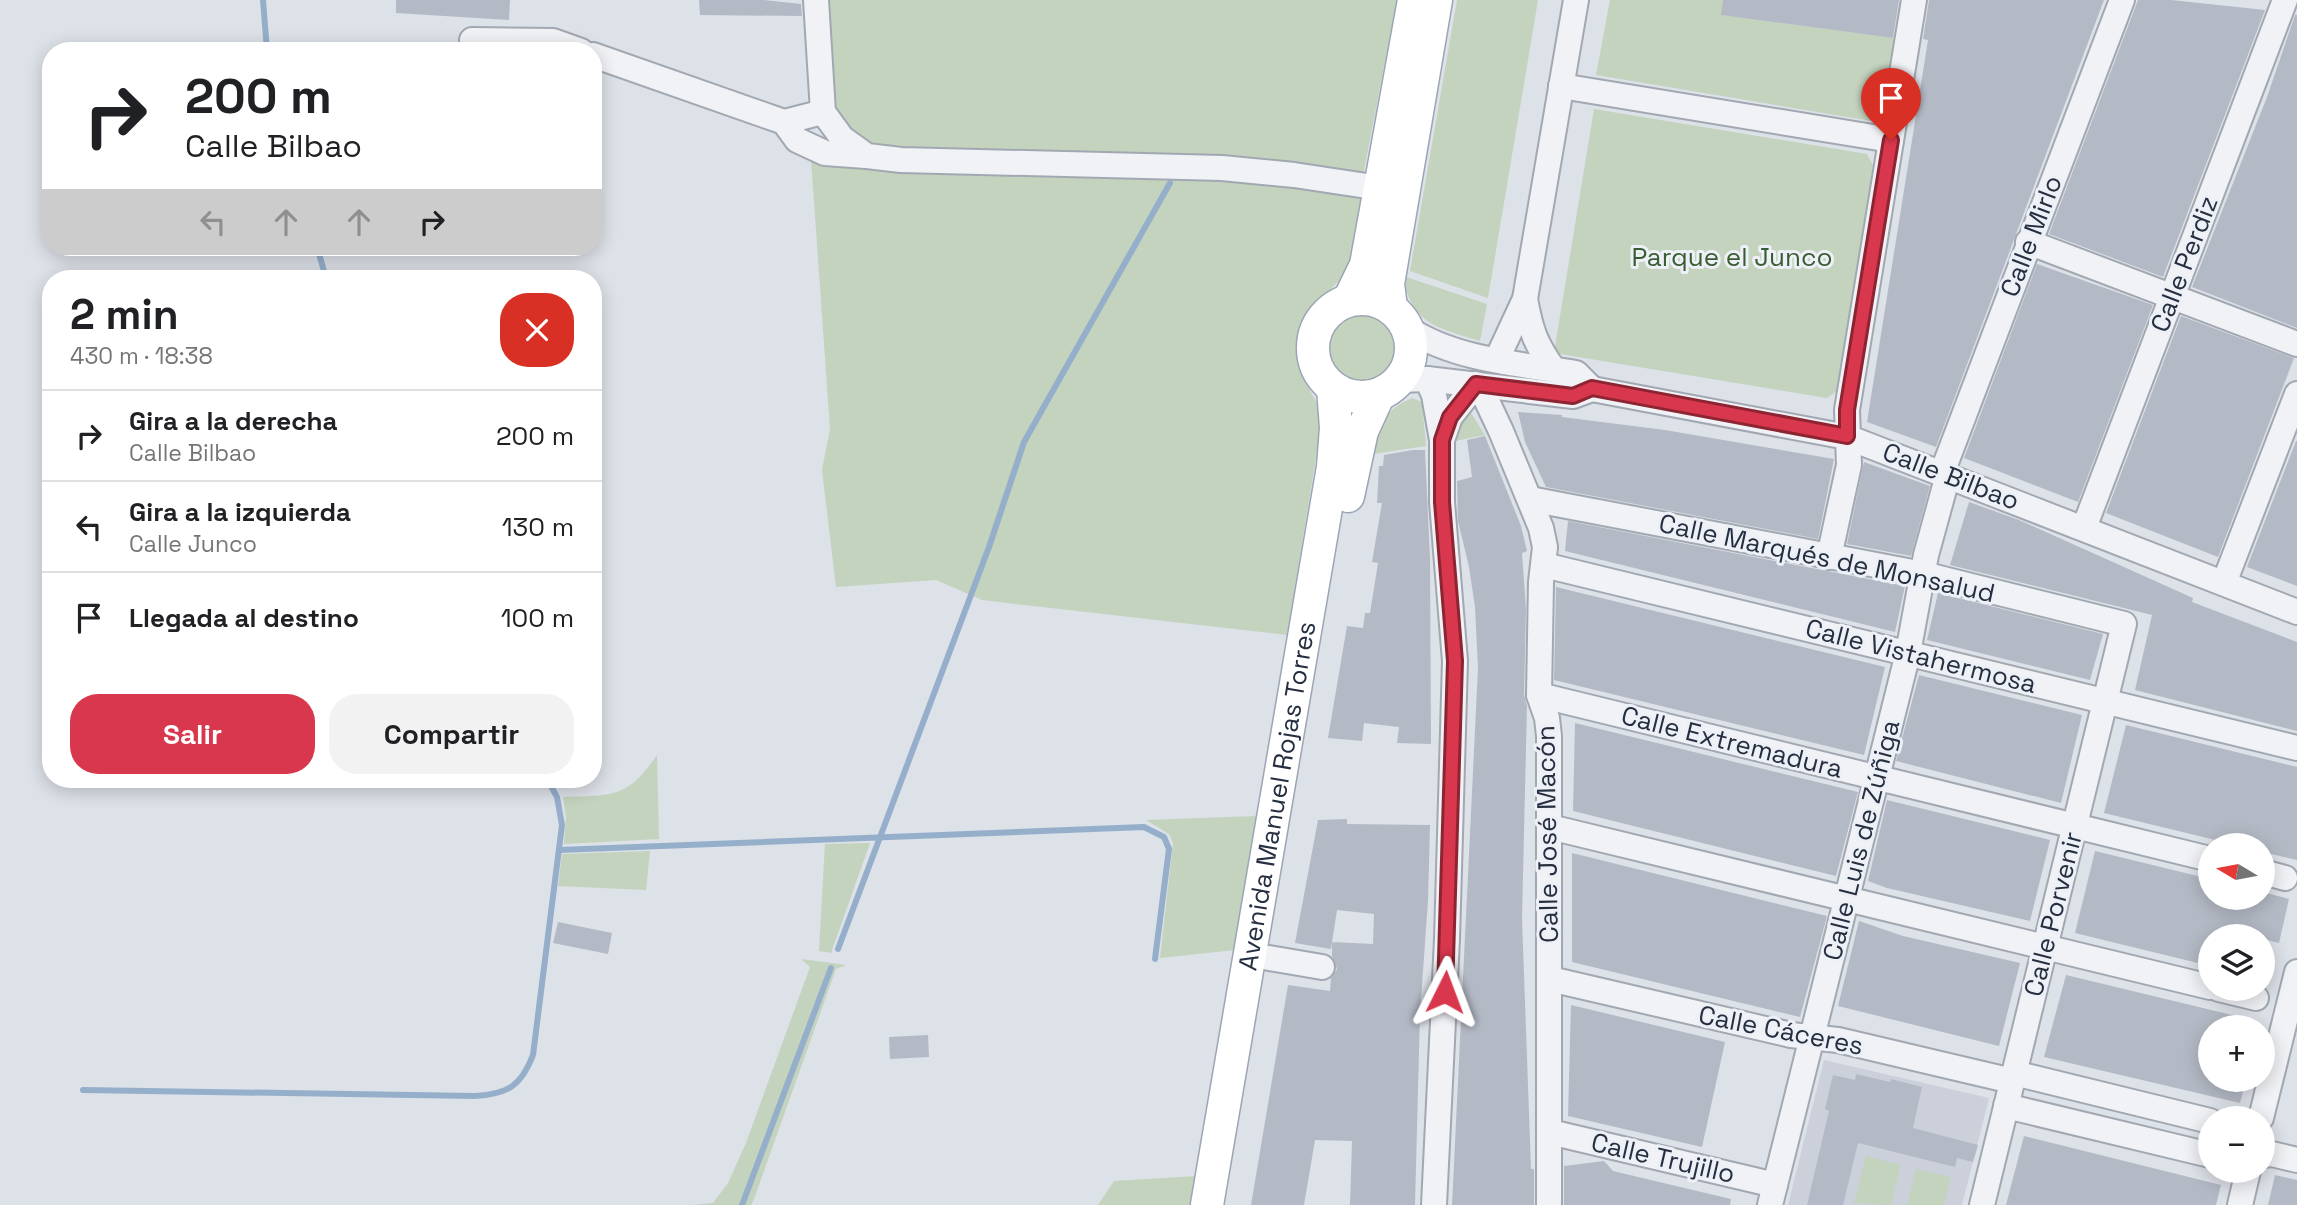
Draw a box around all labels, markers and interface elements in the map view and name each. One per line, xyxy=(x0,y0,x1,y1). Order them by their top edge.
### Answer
text: 200 m xyxy=(185,65,332,127)
pin xyxy=(1861,68,1921,140)
icon: right xyxy=(70,70,161,161)
icon: arrive xyxy=(1872,79,1910,117)
text: Calle Bilbao xyxy=(185,126,362,166)
street label: Calle Mirlo xyxy=(1992,170,2070,302)
street label: Calle Perdiz xyxy=(2142,191,2226,337)
icon: left xyxy=(194,203,232,241)
icon: ahead xyxy=(267,203,305,241)
icon: ahead xyxy=(340,203,378,241)
icon: right xyxy=(413,203,451,241)
park label: Parque el Junco xyxy=(1631,240,1833,274)
text: 2 min xyxy=(70,288,179,341)
button: close xyxy=(500,293,574,367)
text: 430 m · 18:38 xyxy=(70,341,213,371)
text: Gira a la derecha xyxy=(129,404,338,438)
icon: right xyxy=(70,417,108,455)
text: 200 m xyxy=(496,419,574,453)
street label: Calle Bilbao xyxy=(1878,434,2024,518)
text: Calle Bilbao xyxy=(129,438,256,468)
text: Gira a la izquierda xyxy=(129,495,351,529)
street label: Calle Marqués de Monsalud xyxy=(1656,506,1998,610)
icon: left xyxy=(70,508,108,546)
text: 130 m xyxy=(502,510,574,544)
text: Calle Junco xyxy=(129,529,257,559)
icon: arrive xyxy=(70,599,108,637)
text: Llegada al destino xyxy=(129,601,359,635)
text: 100 m xyxy=(501,601,574,635)
street label: Calle Vistahermosa xyxy=(1802,611,2040,701)
street label: Avenida Manuel Rojas Torres xyxy=(1230,619,1323,973)
button: Salir xyxy=(70,694,315,774)
button: Compartir xyxy=(329,694,574,774)
street label: Calle Extremadura xyxy=(1618,698,1846,786)
street label: Calle Luis de Zúñiga xyxy=(1815,716,1907,964)
street label: Calle José Macón xyxy=(1528,725,1566,943)
street label: Calle Porvenir xyxy=(2016,828,2090,1000)
north arrow xyxy=(2198,833,2275,910)
map controls xyxy=(2198,833,2275,1183)
button: layers xyxy=(2198,924,2275,1001)
position arrow xyxy=(1408,955,1482,1029)
street label: Calle Cáceres xyxy=(1696,997,1866,1063)
button: + xyxy=(2198,1015,2275,1092)
button: − xyxy=(2198,1106,2275,1183)
street label: Calle Trujillo xyxy=(1588,1125,1738,1191)

